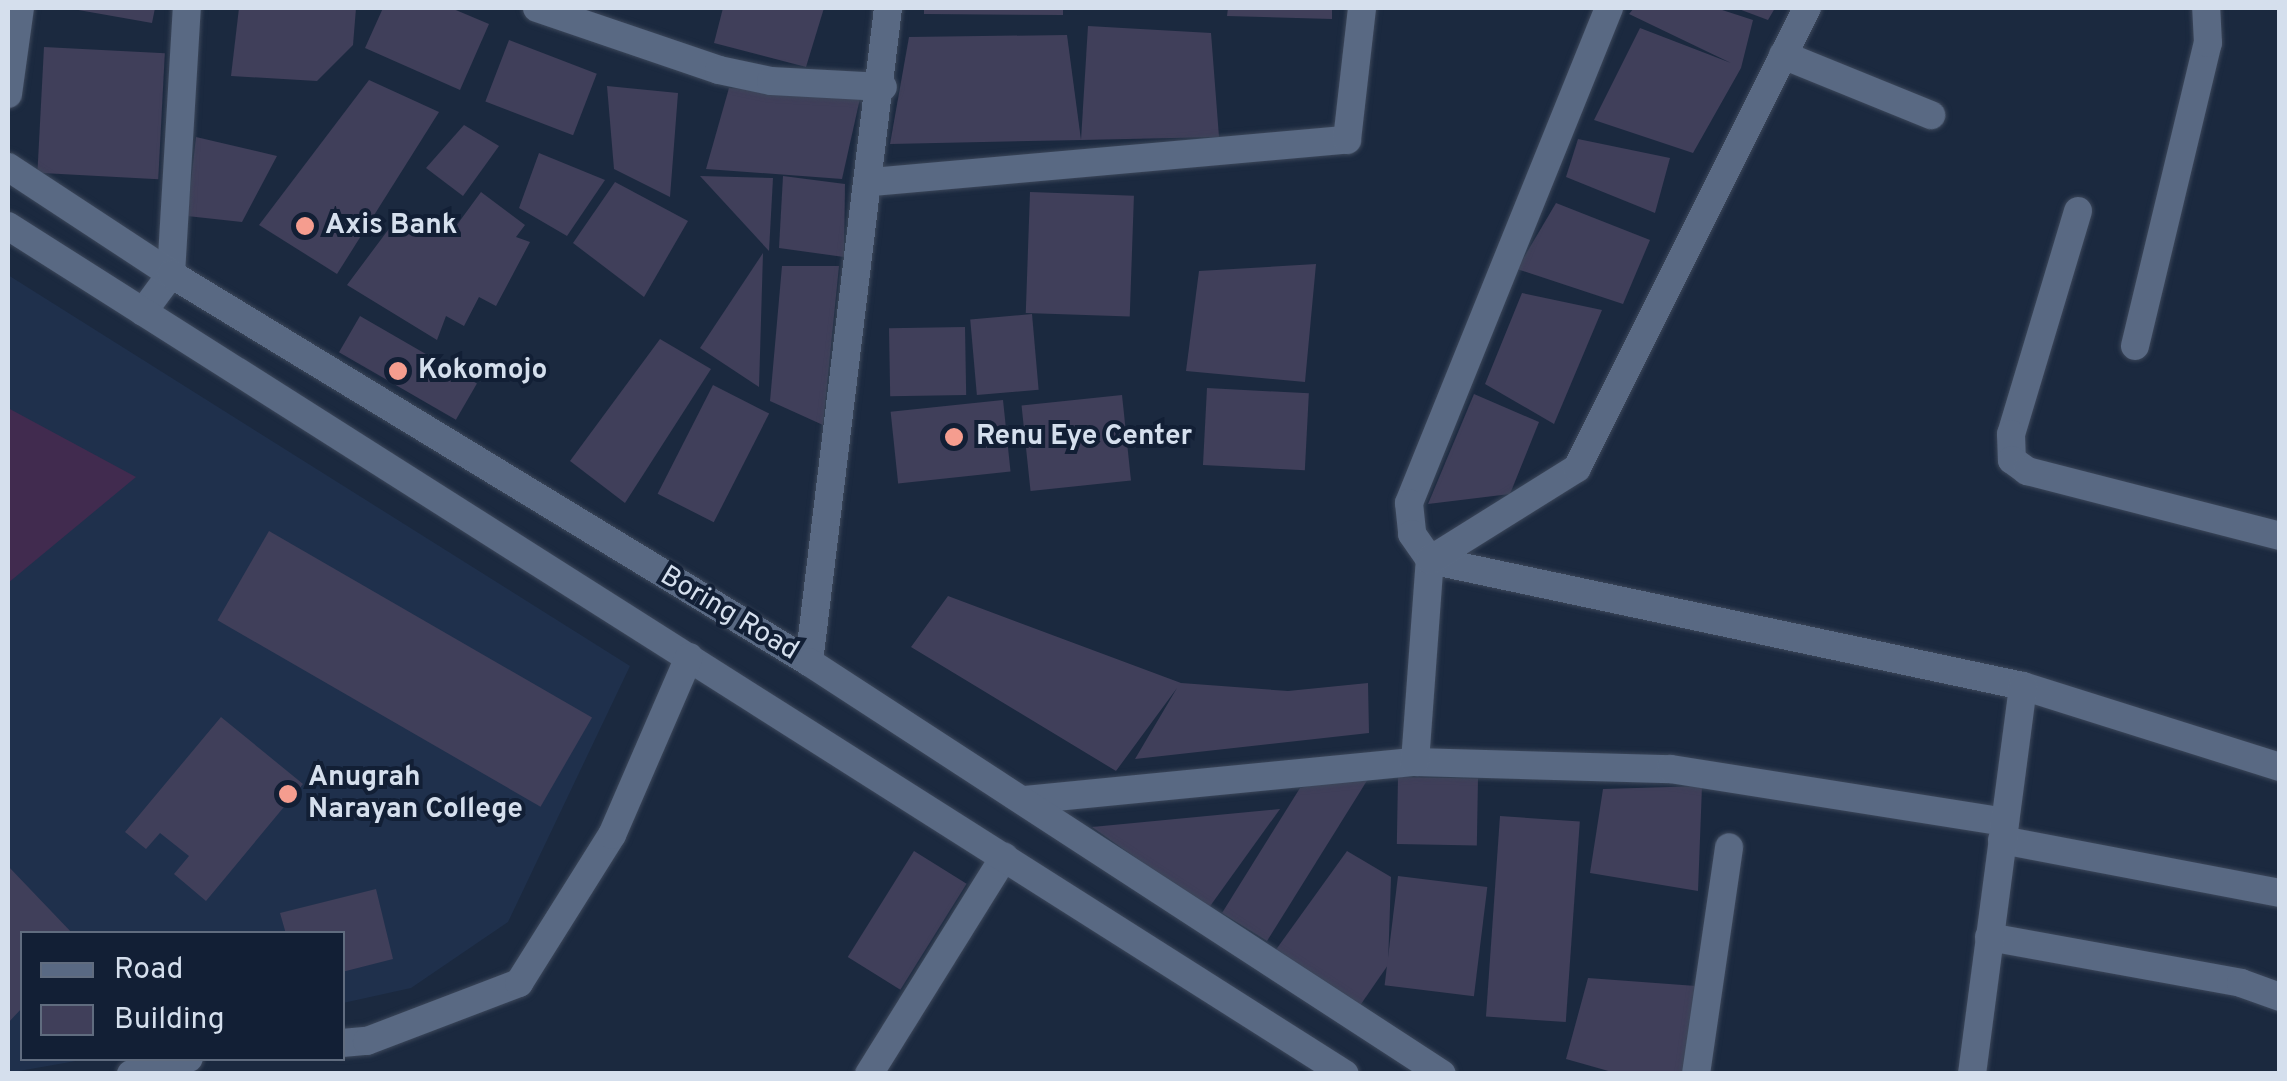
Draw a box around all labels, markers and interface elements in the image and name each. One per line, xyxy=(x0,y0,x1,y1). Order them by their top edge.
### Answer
place label: Axis Bank xyxy=(325,209,457,243)
marker: Axis Bank xyxy=(294,215,316,237)
place label: Kokomojo xyxy=(418,354,547,388)
marker: Kokomojo xyxy=(387,360,409,382)
place label: Renu Eye Center xyxy=(976,420,1192,454)
marker: Renu Eye Center xyxy=(941,424,967,450)
street label: Boring Road xyxy=(654,560,804,668)
place label: Anugrah Narayan College xyxy=(308,761,523,827)
marker: Anugrah Narayan College xyxy=(277,783,299,805)
legend xyxy=(20,931,345,1061)
text: Road xyxy=(114,952,183,989)
text: Building xyxy=(114,1002,225,1039)

